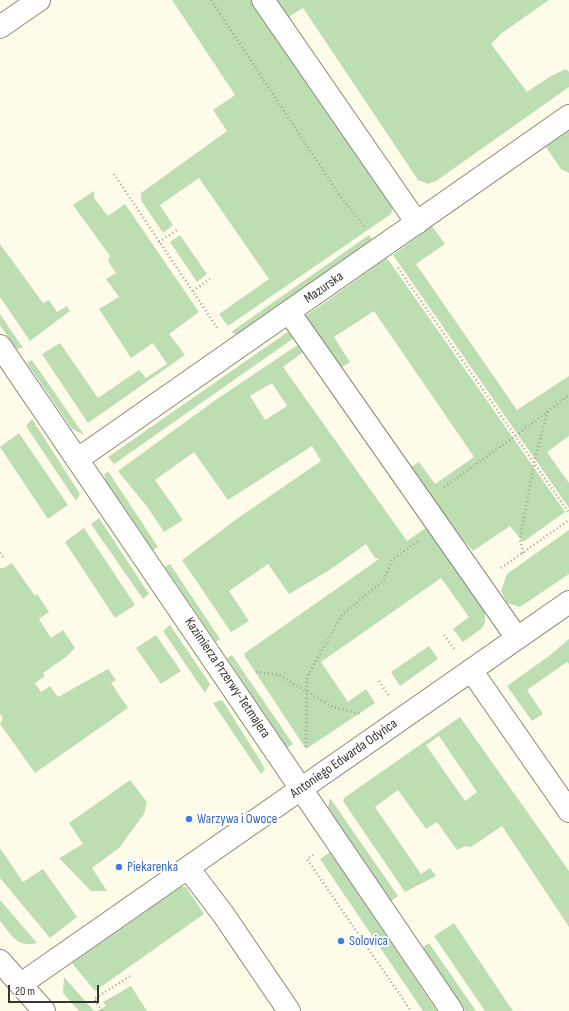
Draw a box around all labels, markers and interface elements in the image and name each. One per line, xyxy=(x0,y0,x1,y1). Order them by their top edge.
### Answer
street label: Mazurska xyxy=(301,268,347,308)
street label: Kazimierza Przerwy-Tetmajera xyxy=(180,615,274,741)
street label: Antoniego Edwarda Odyńca xyxy=(287,716,401,802)
place label: Warzywa i Owoce xyxy=(197,811,277,827)
marker: Warzywa i Owoce xyxy=(184,814,194,824)
place label: Piekarenka xyxy=(127,859,178,875)
marker: Piekarenka xyxy=(114,862,124,872)
place label: Solovica xyxy=(349,933,388,949)
marker: Solovica xyxy=(336,936,346,946)
scale bar xyxy=(10,977,101,1003)
text: 20 m xyxy=(15,984,35,999)

